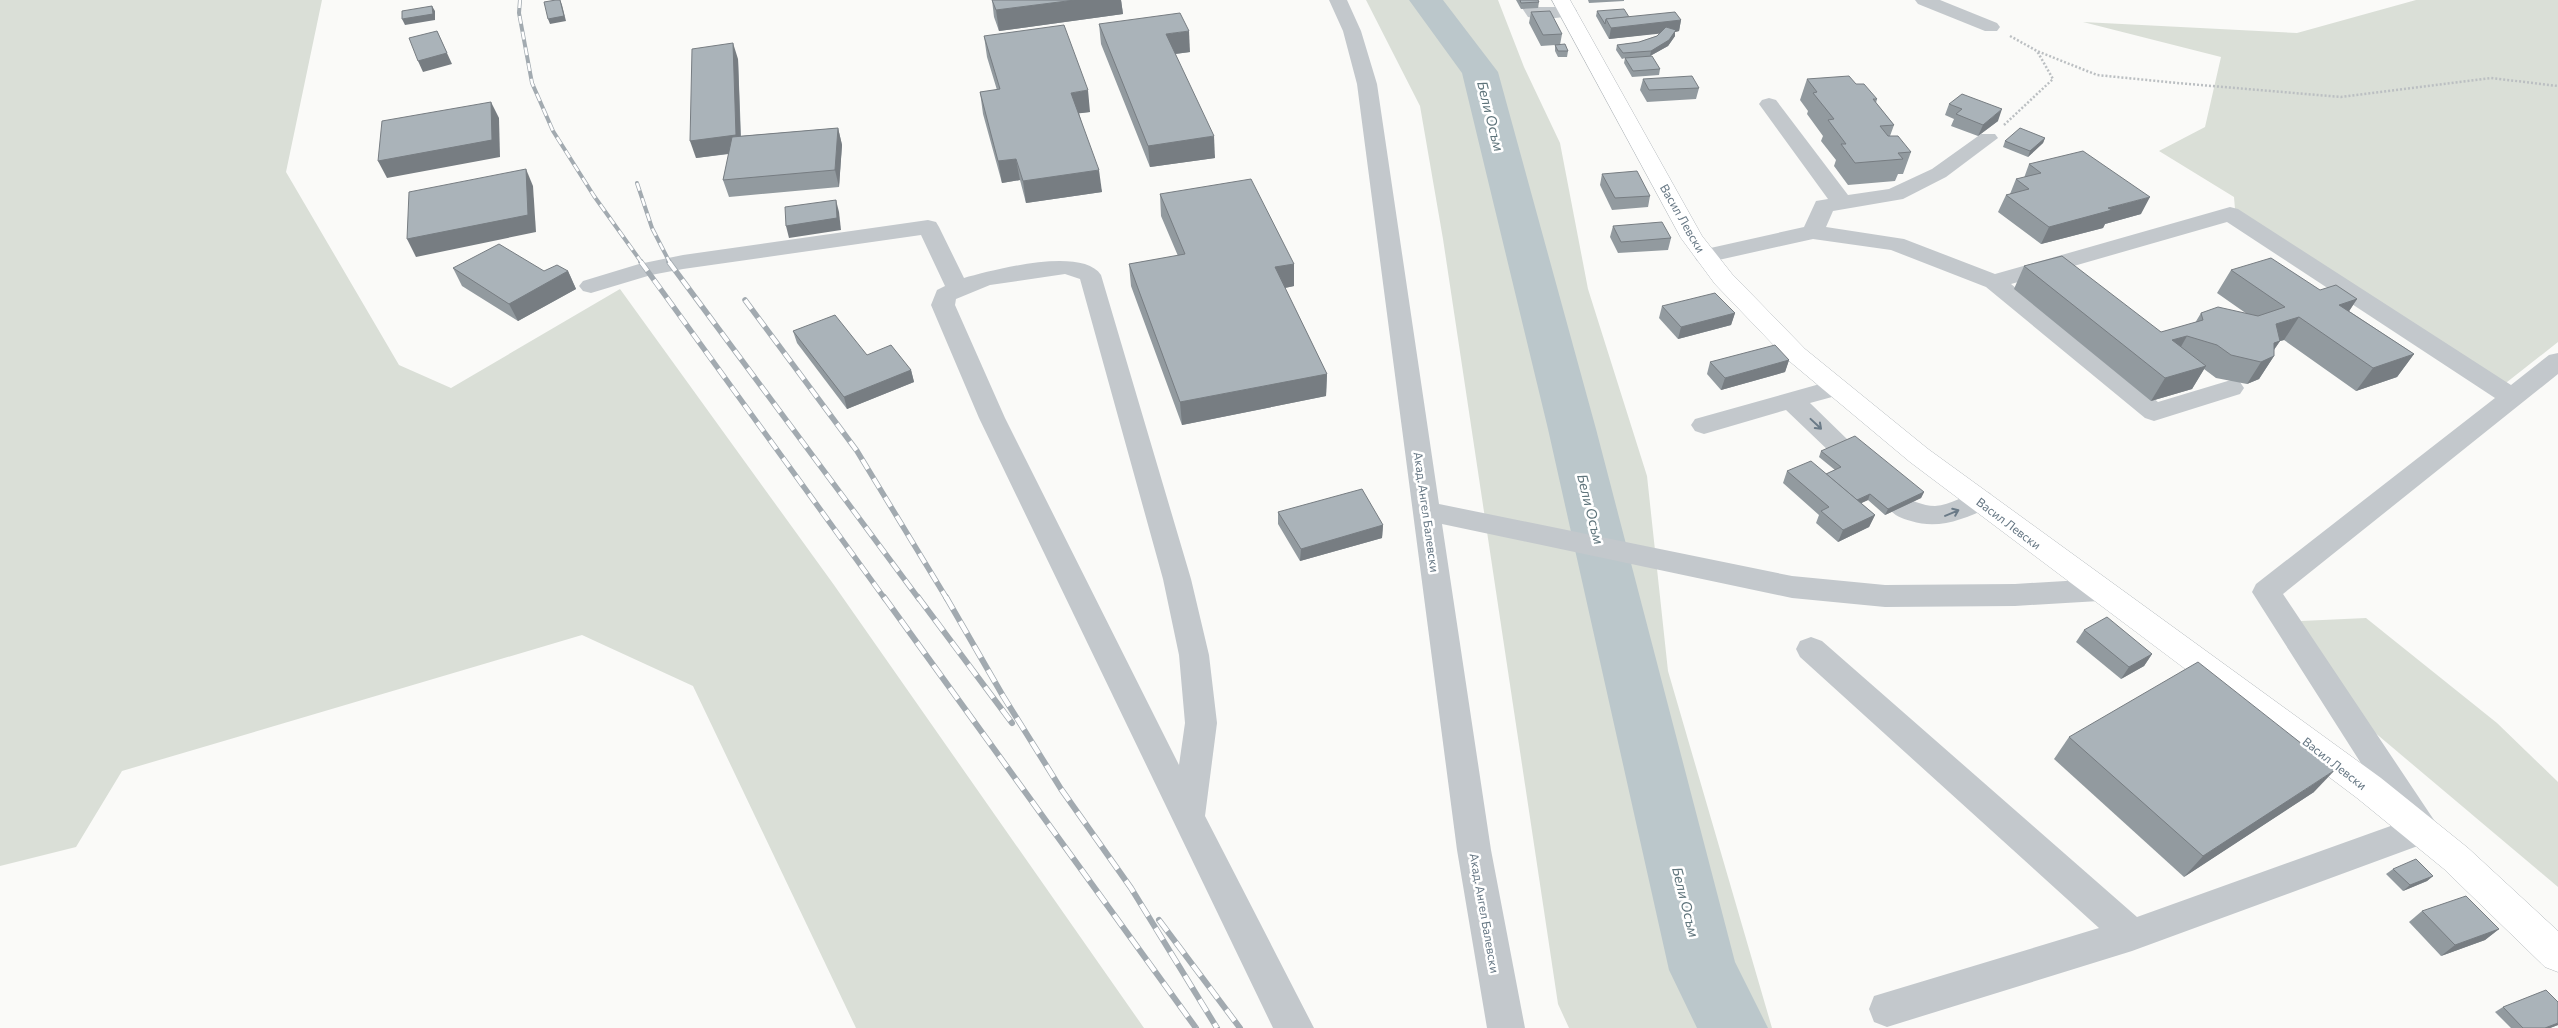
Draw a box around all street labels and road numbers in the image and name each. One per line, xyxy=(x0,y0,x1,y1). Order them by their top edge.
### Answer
street label: Васил Левски xyxy=(1658,181,1708,255)
street label: Акад. Ангел Балевски xyxy=(1412,451,1442,573)
street label: Васил Левски xyxy=(1974,494,2044,552)
street label: Васил Левски xyxy=(2300,734,2370,792)
street label: Акад. Ангел Балевски xyxy=(1468,852,1502,974)

